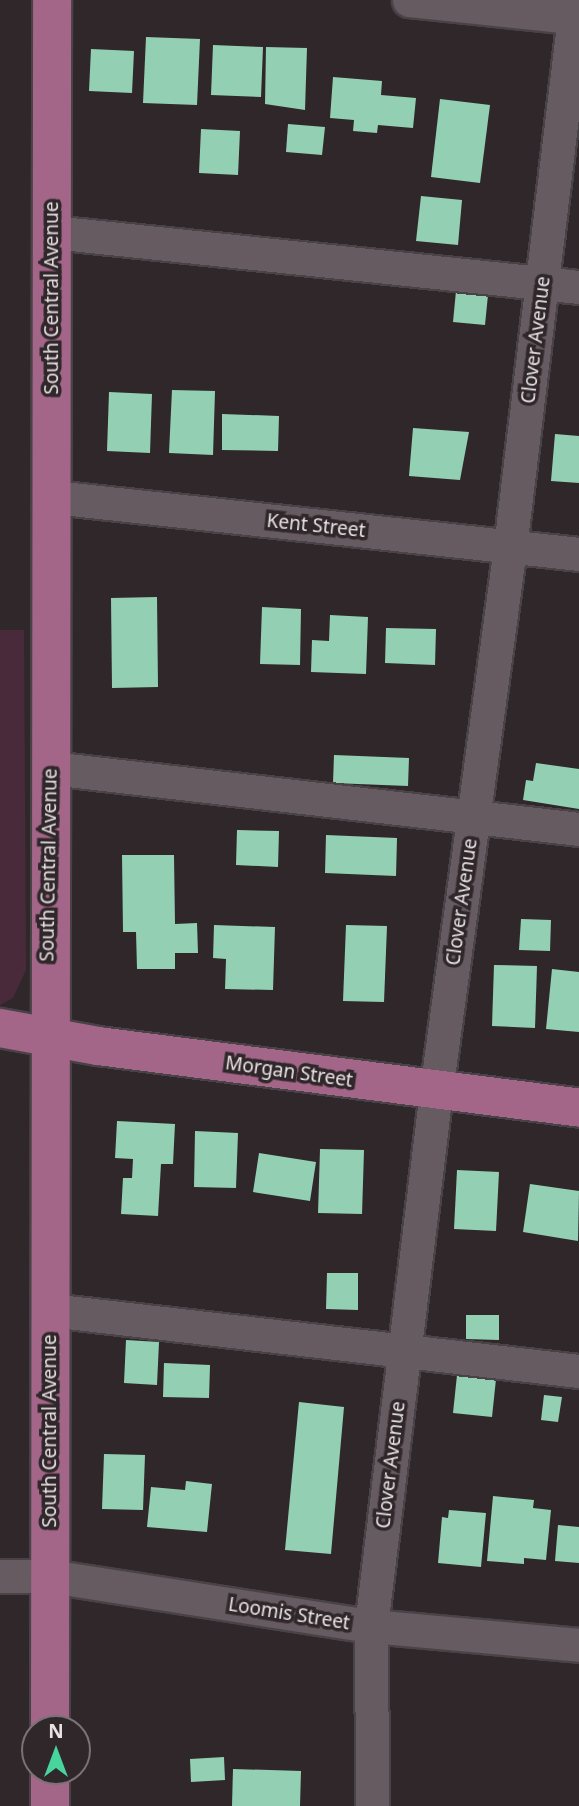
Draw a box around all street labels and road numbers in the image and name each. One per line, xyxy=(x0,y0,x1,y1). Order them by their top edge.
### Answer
street label: South Central Avenue xyxy=(41,201,63,395)
street label: Clover Avenue xyxy=(517,275,555,405)
street label: Kent Street xyxy=(266,509,366,543)
street label: South Central Avenue xyxy=(36,768,62,962)
street label: Clover Avenue xyxy=(442,837,482,967)
street label: Morgan Street xyxy=(224,1052,354,1092)
street label: South Central Avenue xyxy=(39,1334,61,1528)
street label: Clover Avenue xyxy=(372,1400,410,1530)
street label: Loomis Street xyxy=(227,1593,351,1635)

